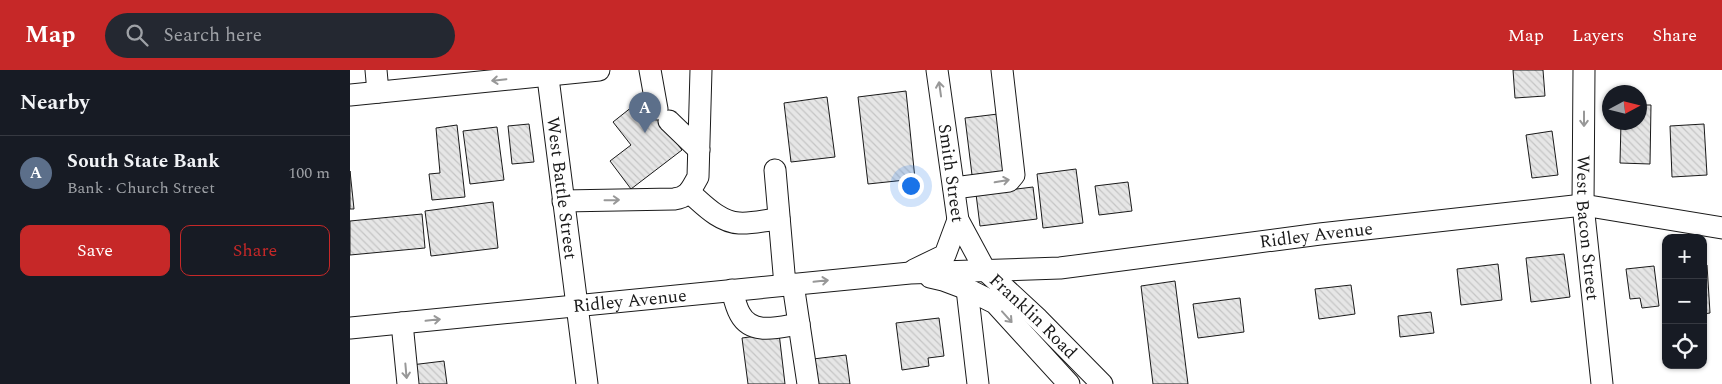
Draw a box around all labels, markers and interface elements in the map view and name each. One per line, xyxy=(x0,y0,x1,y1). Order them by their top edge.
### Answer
search box xyxy=(105,13,455,58)
text: Map xyxy=(25,17,75,53)
icon: search xyxy=(123,21,151,49)
text: Search here xyxy=(163,21,262,50)
text: Map xyxy=(1508,22,1544,49)
text: Layers xyxy=(1572,22,1624,49)
text: Share xyxy=(1652,22,1697,49)
one-way arrow xyxy=(491,75,507,85)
one-way arrow xyxy=(935,81,945,97)
north arrow xyxy=(1602,85,1647,130)
text: Nearby xyxy=(20,87,90,119)
pin: A xyxy=(629,92,661,133)
one-way arrow xyxy=(1579,110,1589,126)
street label: West Battle Street xyxy=(540,115,585,261)
street label: Smith Street xyxy=(931,122,972,224)
text: South State Bank xyxy=(67,147,220,176)
street label: West Bacon Street xyxy=(1569,155,1607,302)
text: A xyxy=(30,161,42,185)
text: 100 m xyxy=(288,161,330,185)
your location xyxy=(898,173,924,199)
text: Bank · Church Street xyxy=(67,176,215,200)
one-way arrow xyxy=(993,176,1009,186)
one-way arrow xyxy=(604,195,620,205)
street label: Ridley Avenue xyxy=(1258,215,1374,255)
button: Save xyxy=(20,225,170,276)
button: Share xyxy=(180,225,330,276)
map controls xyxy=(1662,234,1707,369)
button: + xyxy=(1662,234,1707,279)
street label: Franklin Road xyxy=(983,267,1084,365)
one-way arrow xyxy=(813,276,829,286)
button: − xyxy=(1662,279,1707,324)
street label: Ridley Avenue xyxy=(571,282,688,320)
one-way arrow xyxy=(1001,310,1013,323)
one-way arrow xyxy=(425,315,441,325)
button: locate xyxy=(1662,324,1707,369)
one-way arrow xyxy=(401,363,411,379)

